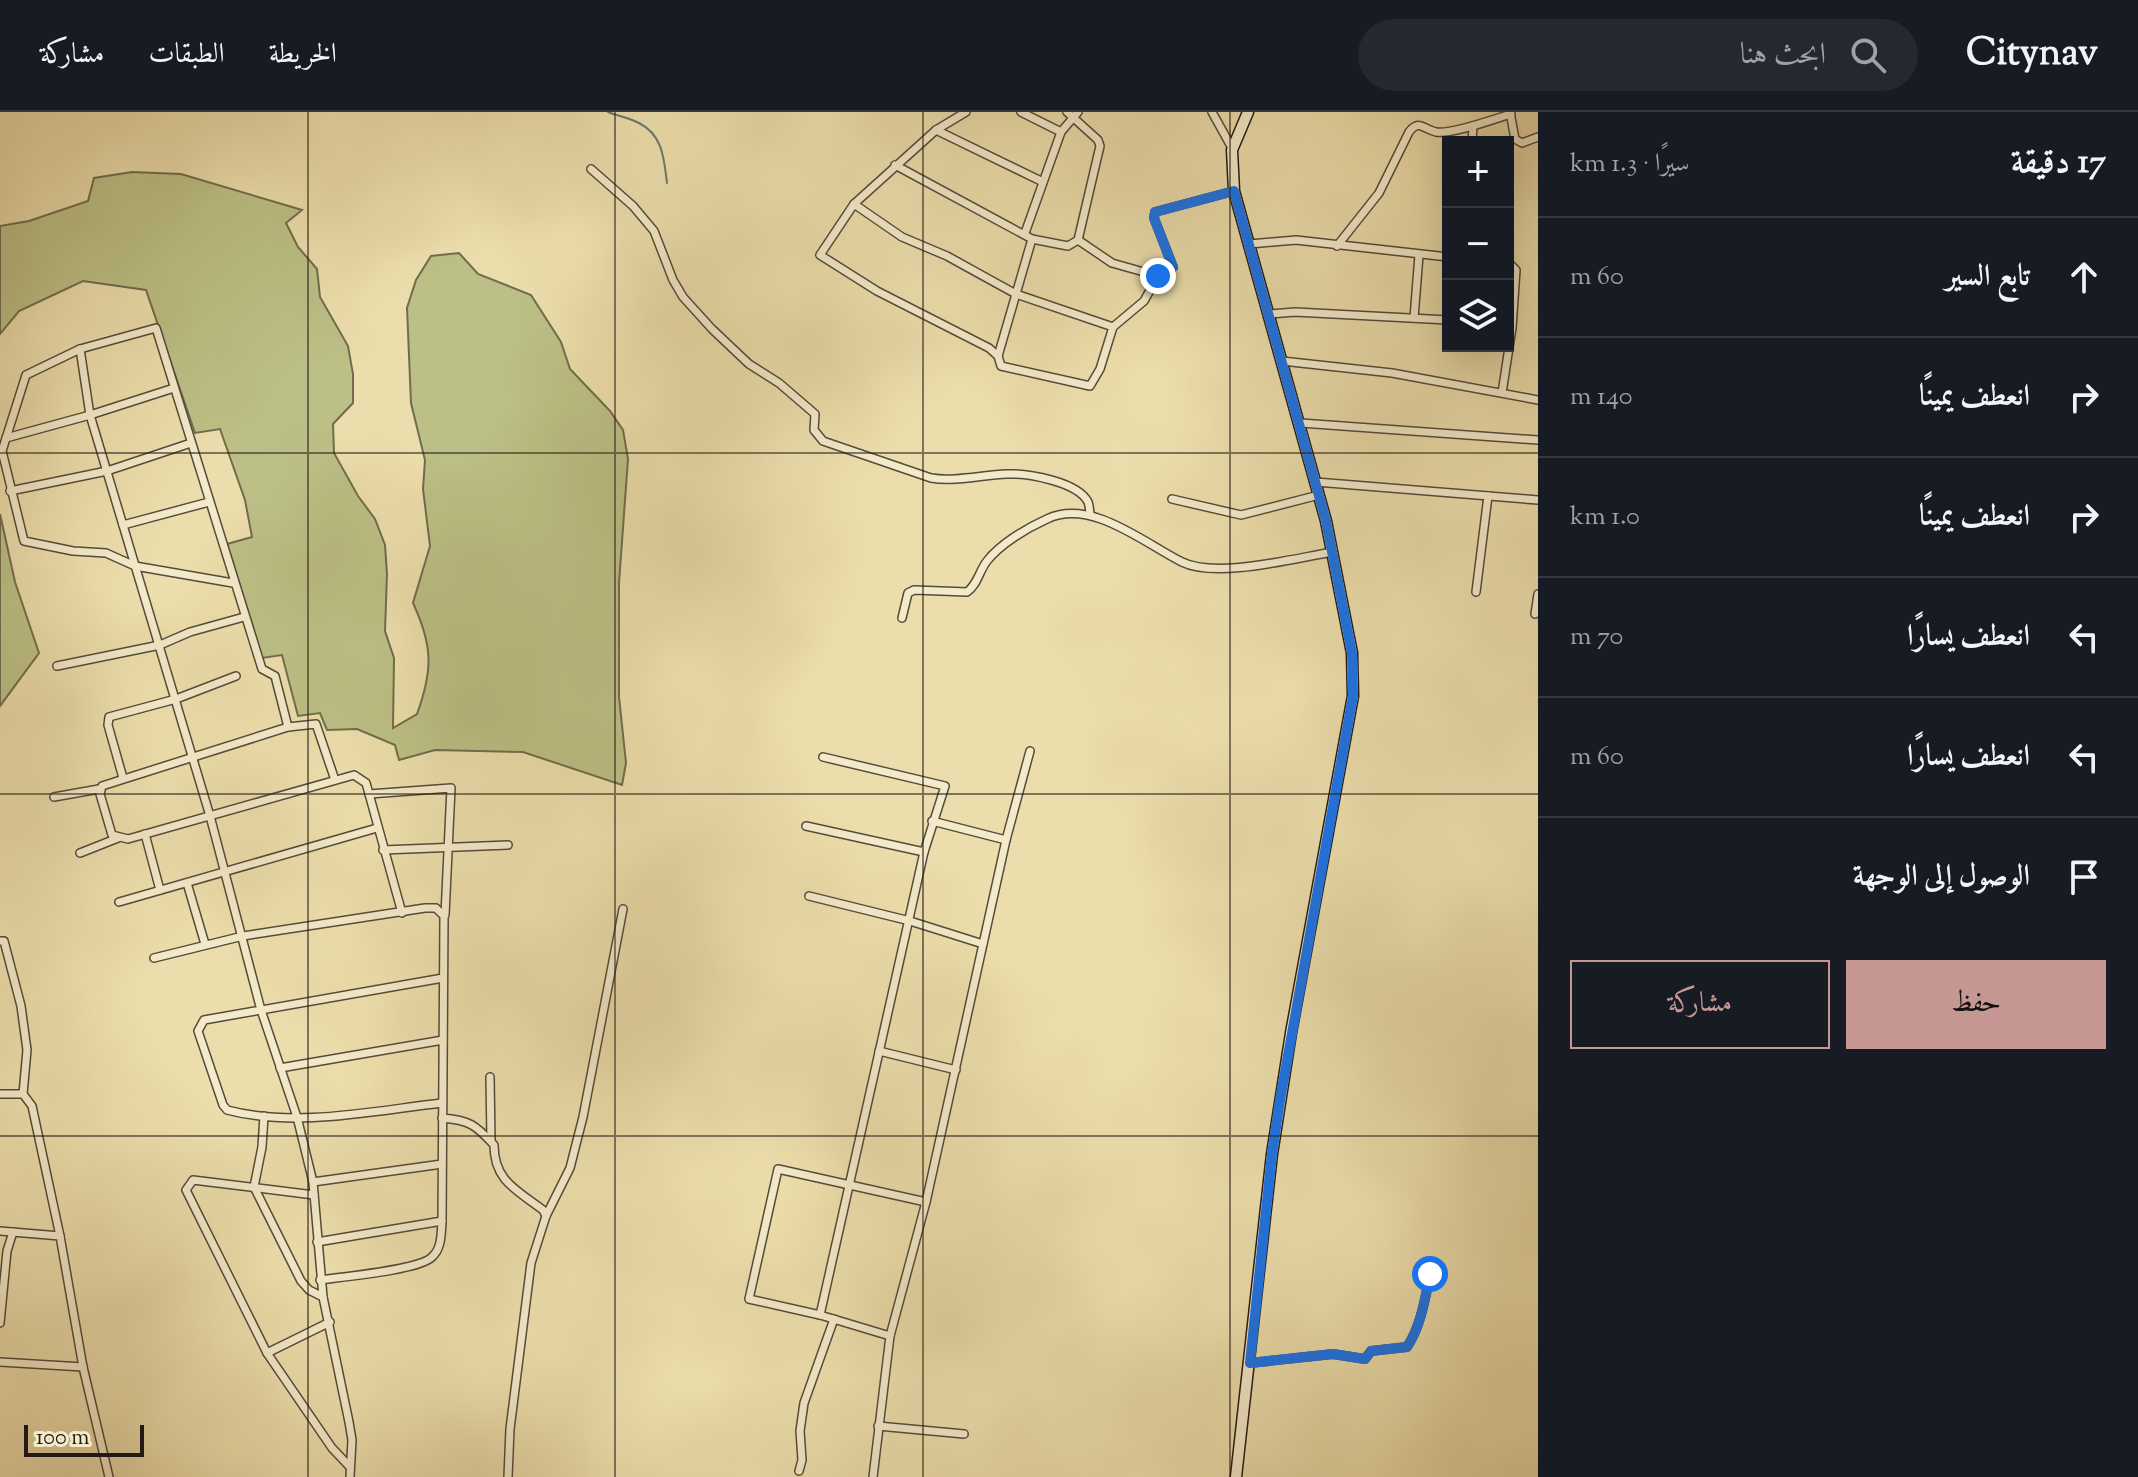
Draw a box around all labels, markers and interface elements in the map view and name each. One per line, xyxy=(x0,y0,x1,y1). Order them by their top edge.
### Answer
search box xyxy=(1358,19,1918,91)
text: Citynav xyxy=(1966,28,2098,82)
icon: search xyxy=(1846,33,1890,77)
text: ابحث هنا xyxy=(1740,34,1826,77)
text: مشاركة xyxy=(40,35,104,75)
text: الطبقات xyxy=(148,35,225,75)
text: الخريطة xyxy=(269,35,337,75)
map controls xyxy=(1442,136,1514,352)
button: + xyxy=(1442,136,1514,208)
text: 17 دقيقة xyxy=(2011,139,2106,188)
text: سيرًا · 1.3 km xyxy=(1570,146,1689,183)
button: − xyxy=(1442,208,1514,280)
icon: ahead xyxy=(2062,255,2106,299)
text: تابع السير xyxy=(1945,256,2030,299)
route end xyxy=(1140,258,1176,294)
text: 60 m xyxy=(1570,259,1624,296)
button: layers xyxy=(1442,280,1514,352)
icon: right xyxy=(2062,375,2106,419)
text: انعطف يمينًا xyxy=(1919,376,2030,419)
text: 140 m xyxy=(1570,379,1633,416)
icon: right xyxy=(2062,495,2106,539)
text: انعطف يمينًا xyxy=(1919,496,2030,539)
text: 1.0 km xyxy=(1570,499,1640,536)
icon: left xyxy=(2062,615,2106,659)
text: انعطف يسارًا xyxy=(1907,616,2030,659)
text: 70 m xyxy=(1570,619,1623,656)
icon: left xyxy=(2062,735,2106,779)
text: انعطف يسارًا xyxy=(1907,736,2030,779)
text: 60 m xyxy=(1570,739,1624,776)
icon: arrive xyxy=(2062,855,2106,899)
text: الوصول إلى الوجهة xyxy=(1853,856,2030,899)
button: مشاركة xyxy=(1570,960,1830,1049)
button: حفظ xyxy=(1846,960,2106,1049)
route start xyxy=(1412,1256,1448,1292)
scale bar xyxy=(24,1421,144,1457)
text: 100 m xyxy=(36,1423,89,1455)

